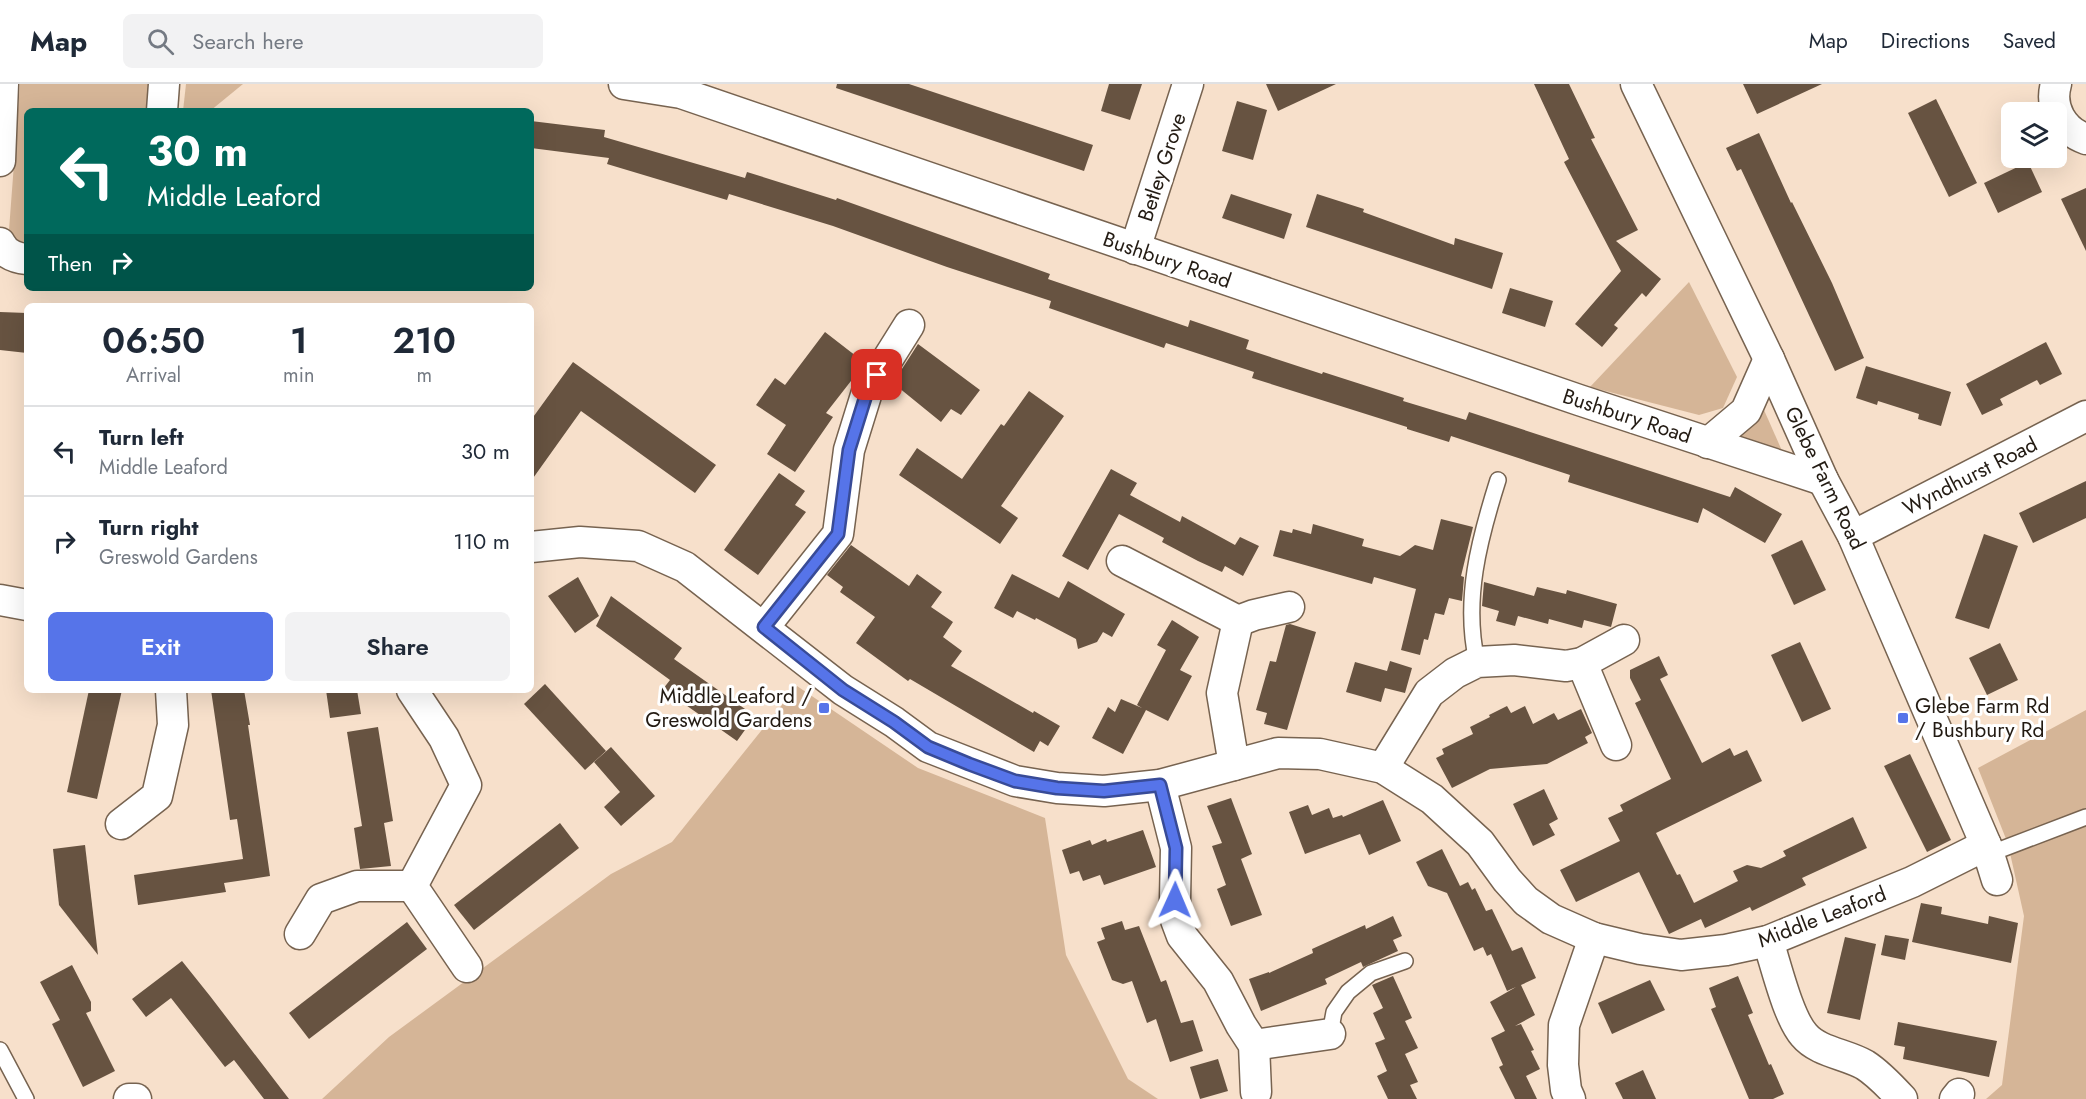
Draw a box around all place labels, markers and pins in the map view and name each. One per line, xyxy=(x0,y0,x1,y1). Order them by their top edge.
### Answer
pin xyxy=(851,349,902,400)
place label: Middle Leaford / Greswold Gardens xyxy=(645,681,812,735)
place label: Glebe Farm Rd / Bushbury Rd xyxy=(1915,691,2050,745)
marker: Middle Leaford / Greswold Gardens xyxy=(817,701,831,715)
marker: Glebe Farm Rd / Bushbury Rd xyxy=(1896,711,1910,725)

